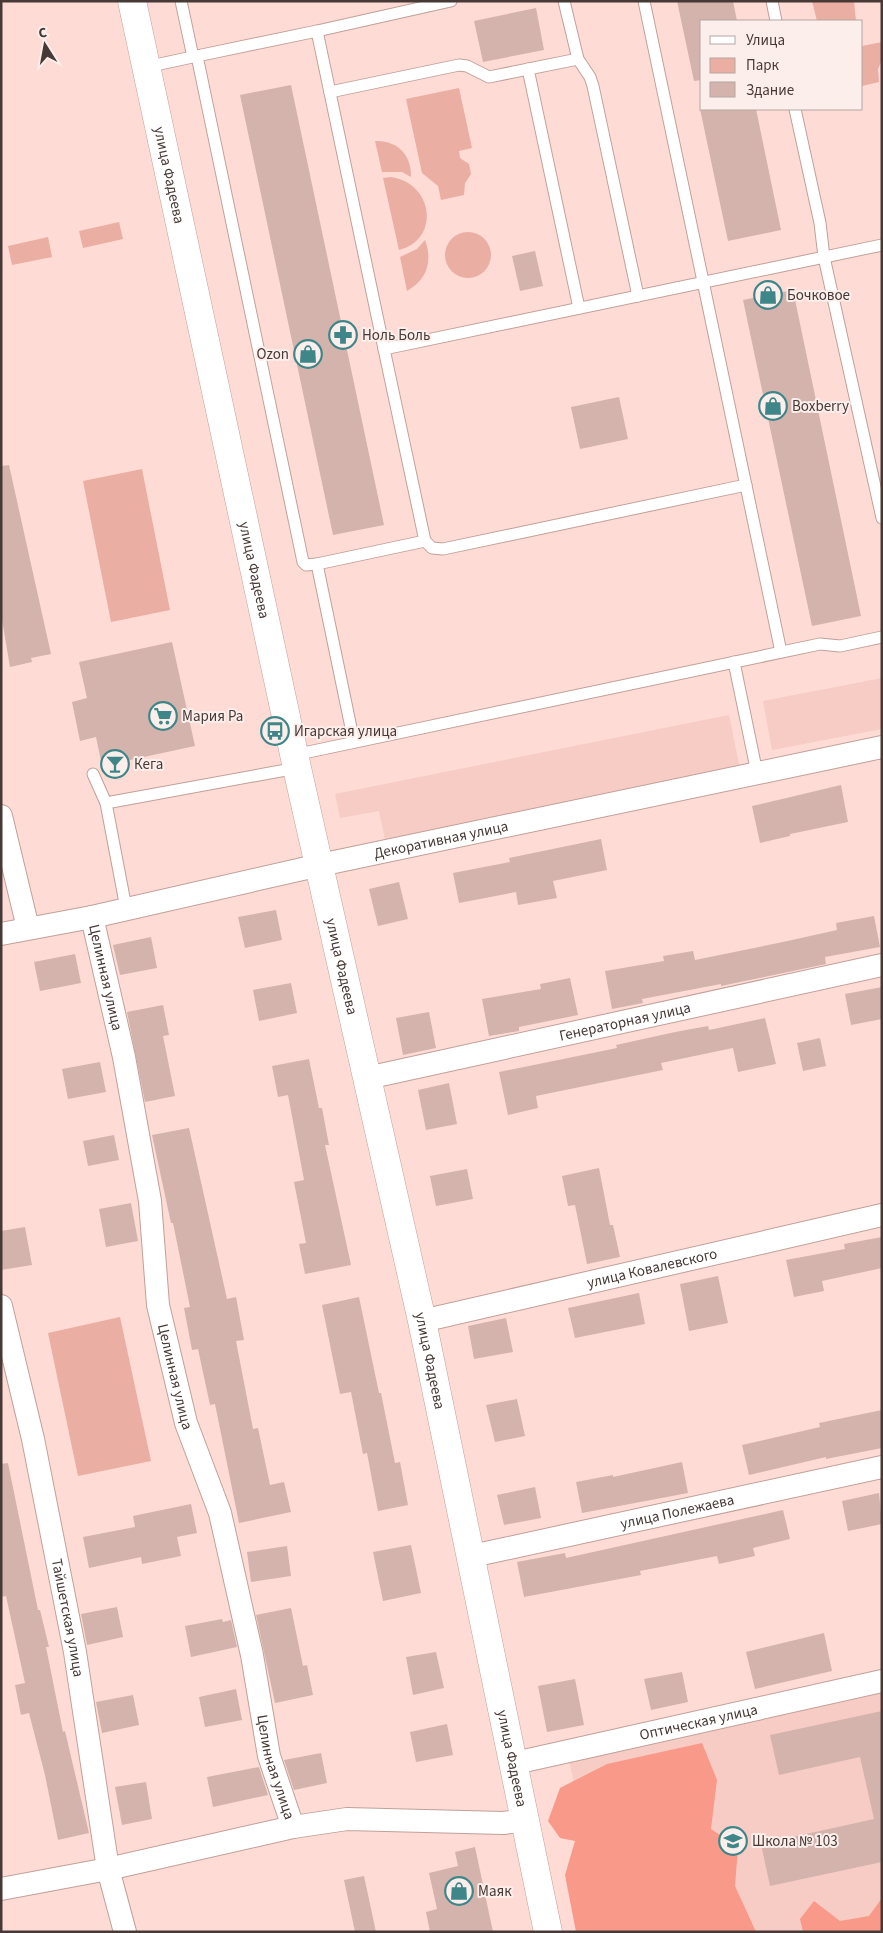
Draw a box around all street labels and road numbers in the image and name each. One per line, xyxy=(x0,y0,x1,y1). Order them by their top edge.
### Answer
street label: улица Фадеева xyxy=(148,125,190,226)
street label: улица Фадеева xyxy=(233,520,275,621)
street label: Декоративная улица xyxy=(372,816,510,864)
street label: улица Фадеева xyxy=(320,916,362,1017)
street label: Целинная улица xyxy=(83,922,128,1033)
street label: Генераторная улица xyxy=(557,997,693,1047)
street label: улица Ковалевского xyxy=(585,1243,719,1294)
street label: улица Фадеева xyxy=(409,1310,450,1411)
street label: Целинная улица xyxy=(152,1322,198,1433)
street label: улица Полежаева xyxy=(618,1489,736,1534)
street label: Тайшетская улица xyxy=(46,1557,89,1678)
street label: Оптическая улица xyxy=(637,1699,760,1746)
street label: улица Фадеева xyxy=(491,1708,532,1809)
street label: Целинная улица xyxy=(251,1713,300,1822)

